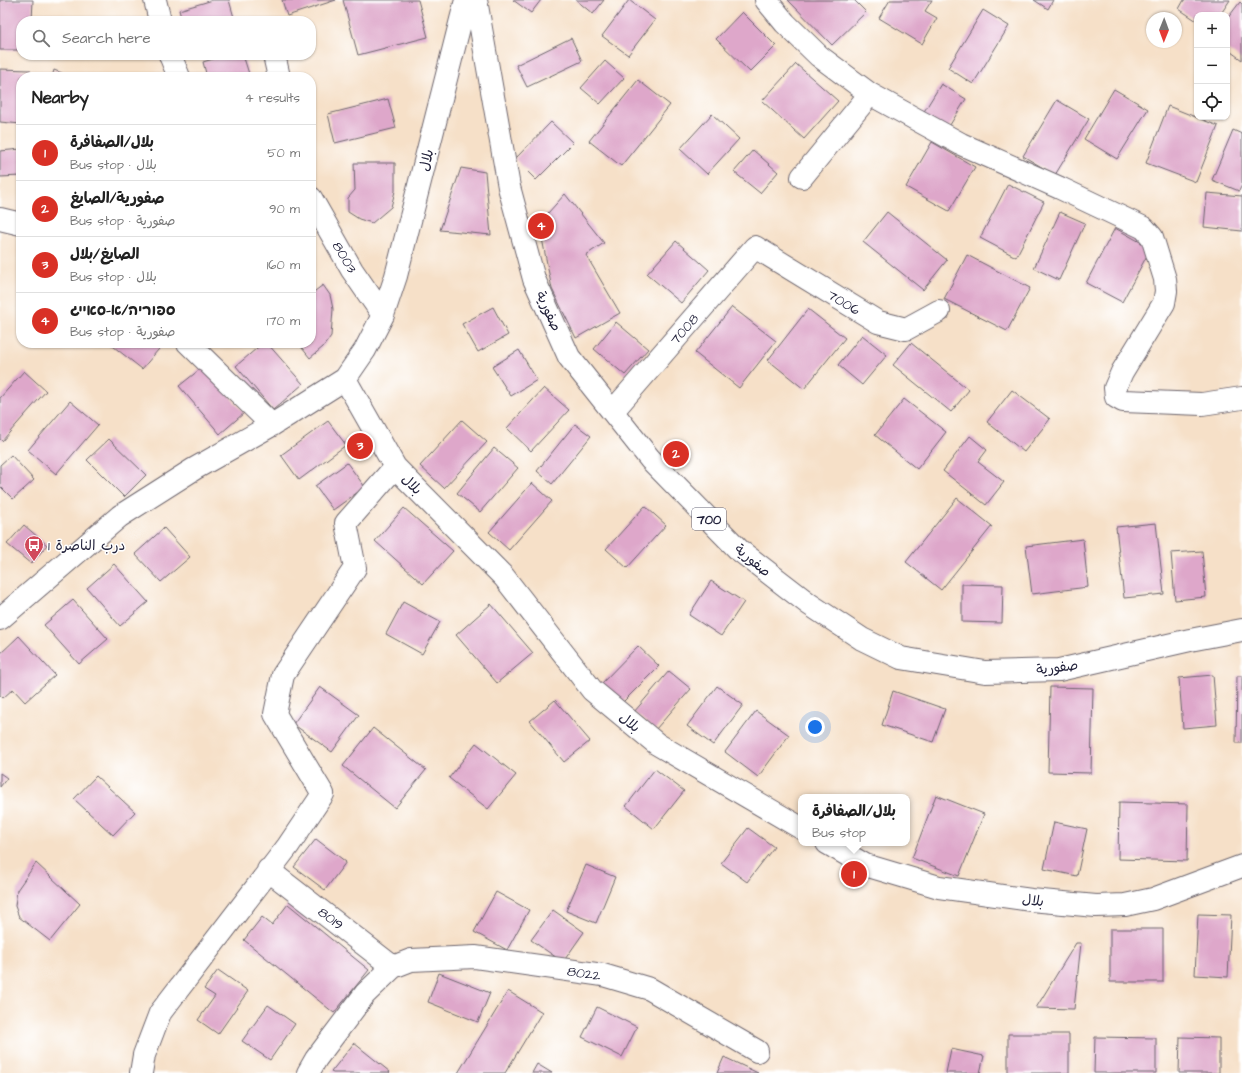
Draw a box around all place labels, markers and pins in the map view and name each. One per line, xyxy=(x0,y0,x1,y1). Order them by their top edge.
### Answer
pin: 4 xyxy=(528,211,554,241)
pin: 3 xyxy=(347,431,373,461)
pin: 2 xyxy=(663,439,689,469)
bus stop icon: درب الناصرة 1 xyxy=(23,534,45,562)
place label: درب الناصرة 1 xyxy=(48,536,125,556)
pin: 1 xyxy=(841,859,867,889)

